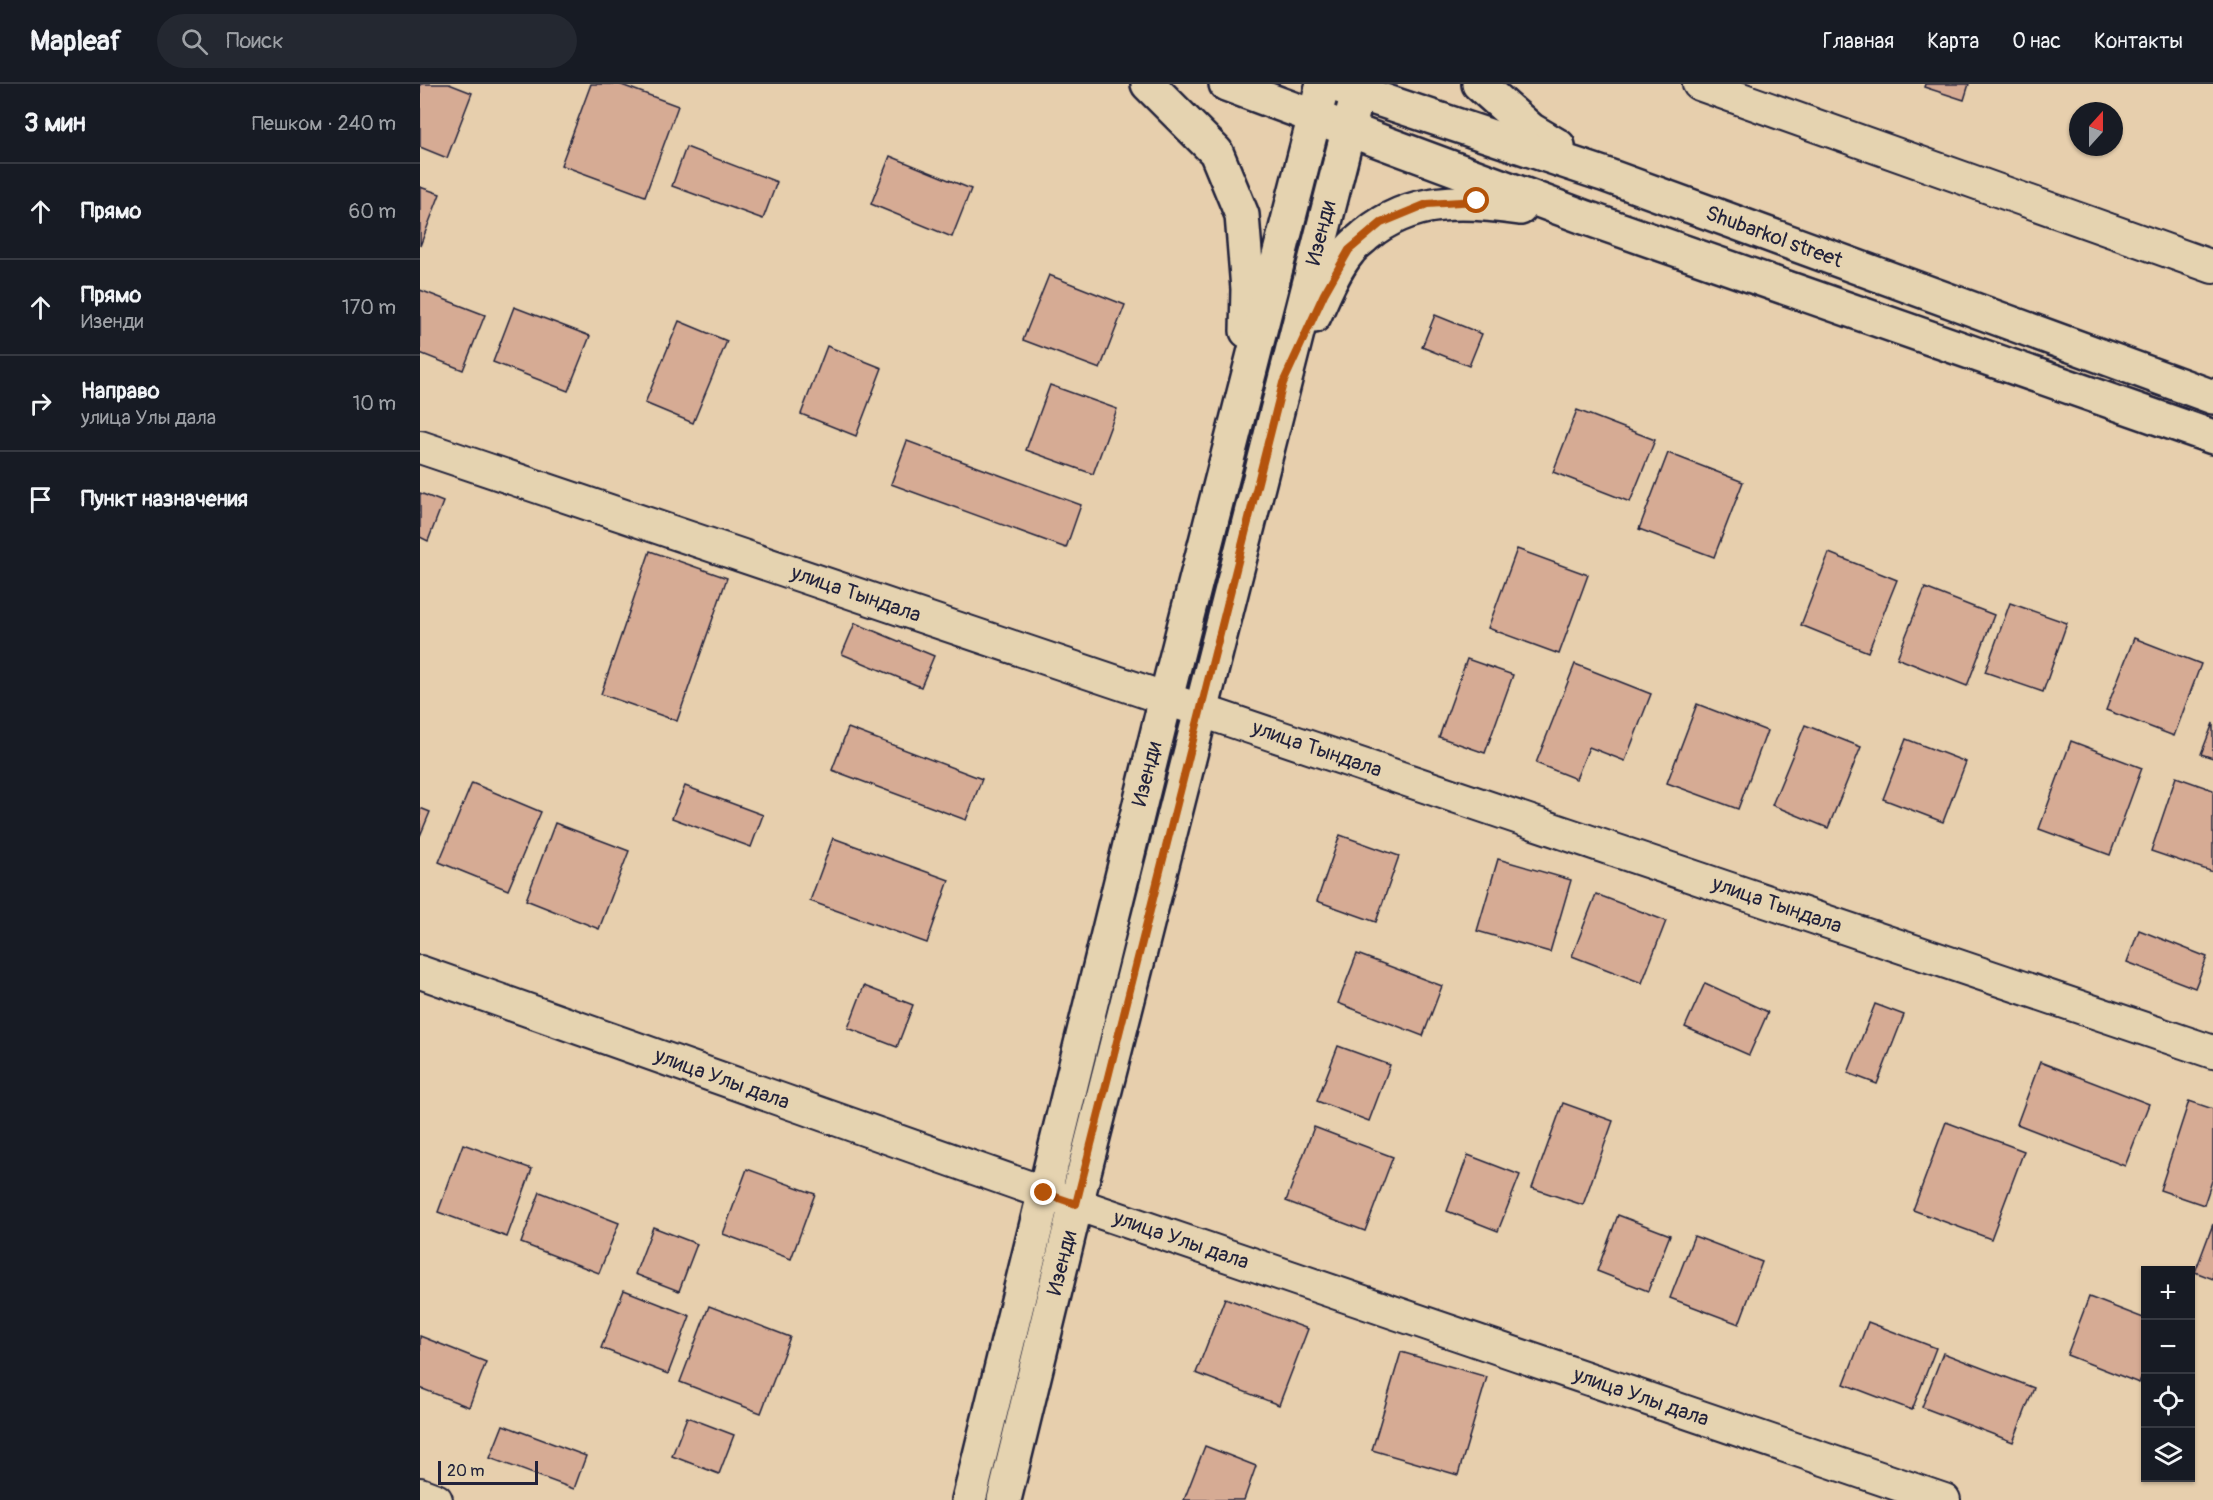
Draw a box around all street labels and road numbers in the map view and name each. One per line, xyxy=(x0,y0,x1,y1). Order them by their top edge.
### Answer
street label: Изенди xyxy=(1300,198,1342,268)
street label: Shubarkol street xyxy=(1702,200,1847,274)
street label: улица Тындала xyxy=(787,559,925,629)
street label: улица Тындала xyxy=(1248,714,1386,784)
street label: Изенди xyxy=(1126,739,1168,809)
street label: улица Тындала xyxy=(1708,870,1846,940)
street label: улица Улы дала xyxy=(650,1042,793,1116)
street label: улица Улы дала xyxy=(1109,1204,1252,1276)
street label: Изенди xyxy=(1041,1228,1083,1298)
street label: улица Улы дала xyxy=(1569,1361,1712,1433)

